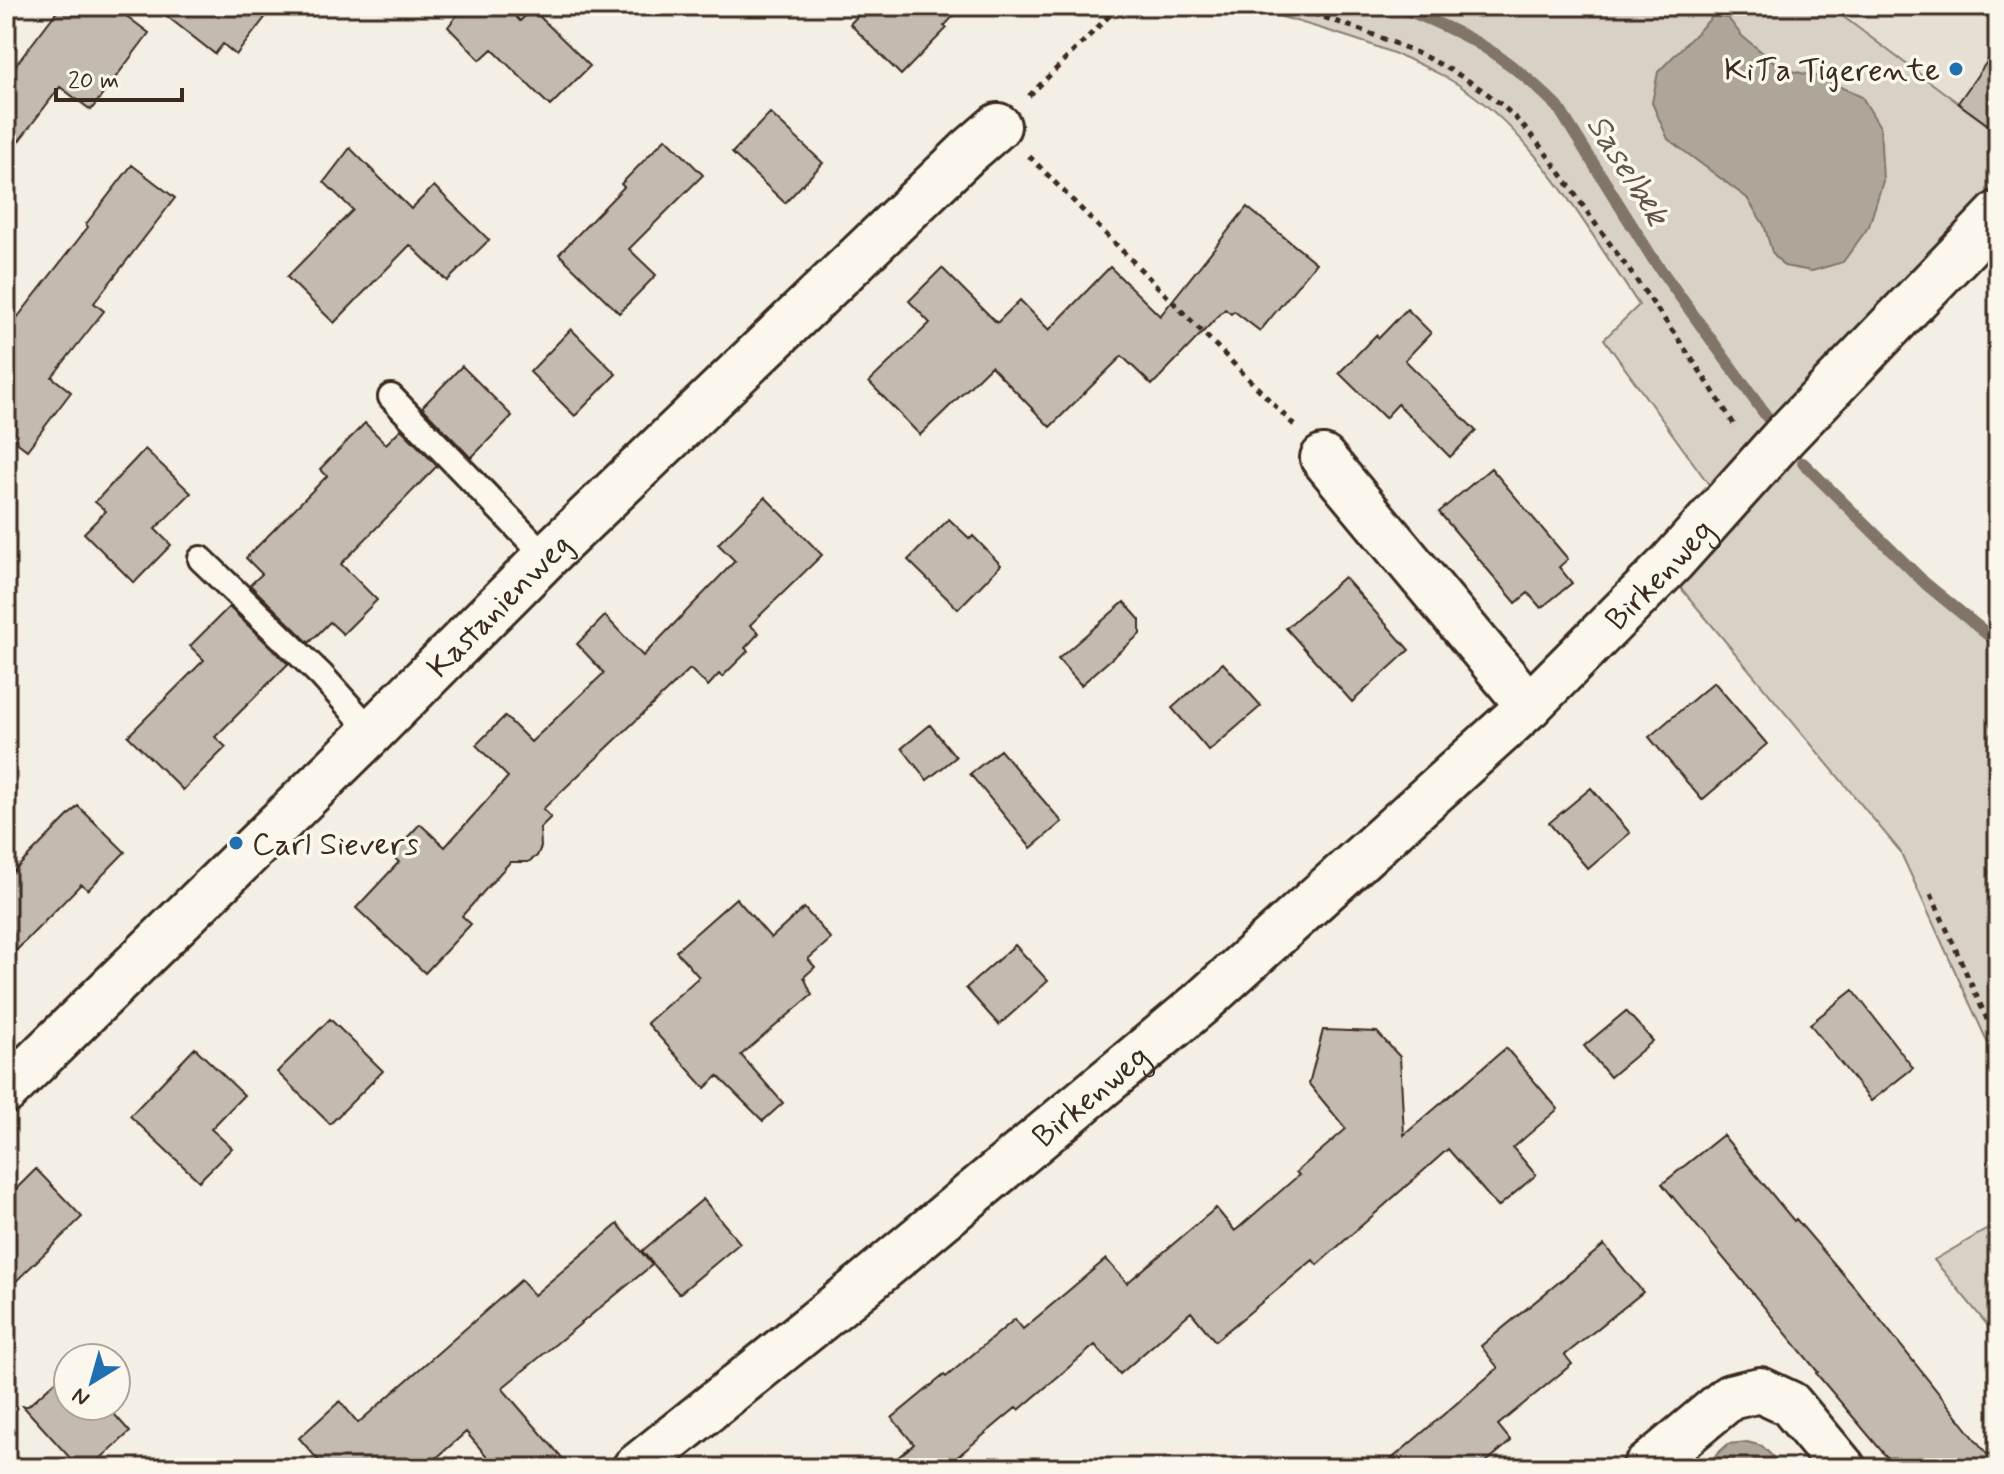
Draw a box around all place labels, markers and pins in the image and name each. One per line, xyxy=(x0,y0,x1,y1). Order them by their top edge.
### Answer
place label: KiTa Tigerente xyxy=(1724,50,1940,92)
marker: KiTa Tigerente xyxy=(1947,60,1965,78)
place label: Carl Sievers xyxy=(252,824,419,866)
marker: Carl Sievers xyxy=(227,834,245,852)

